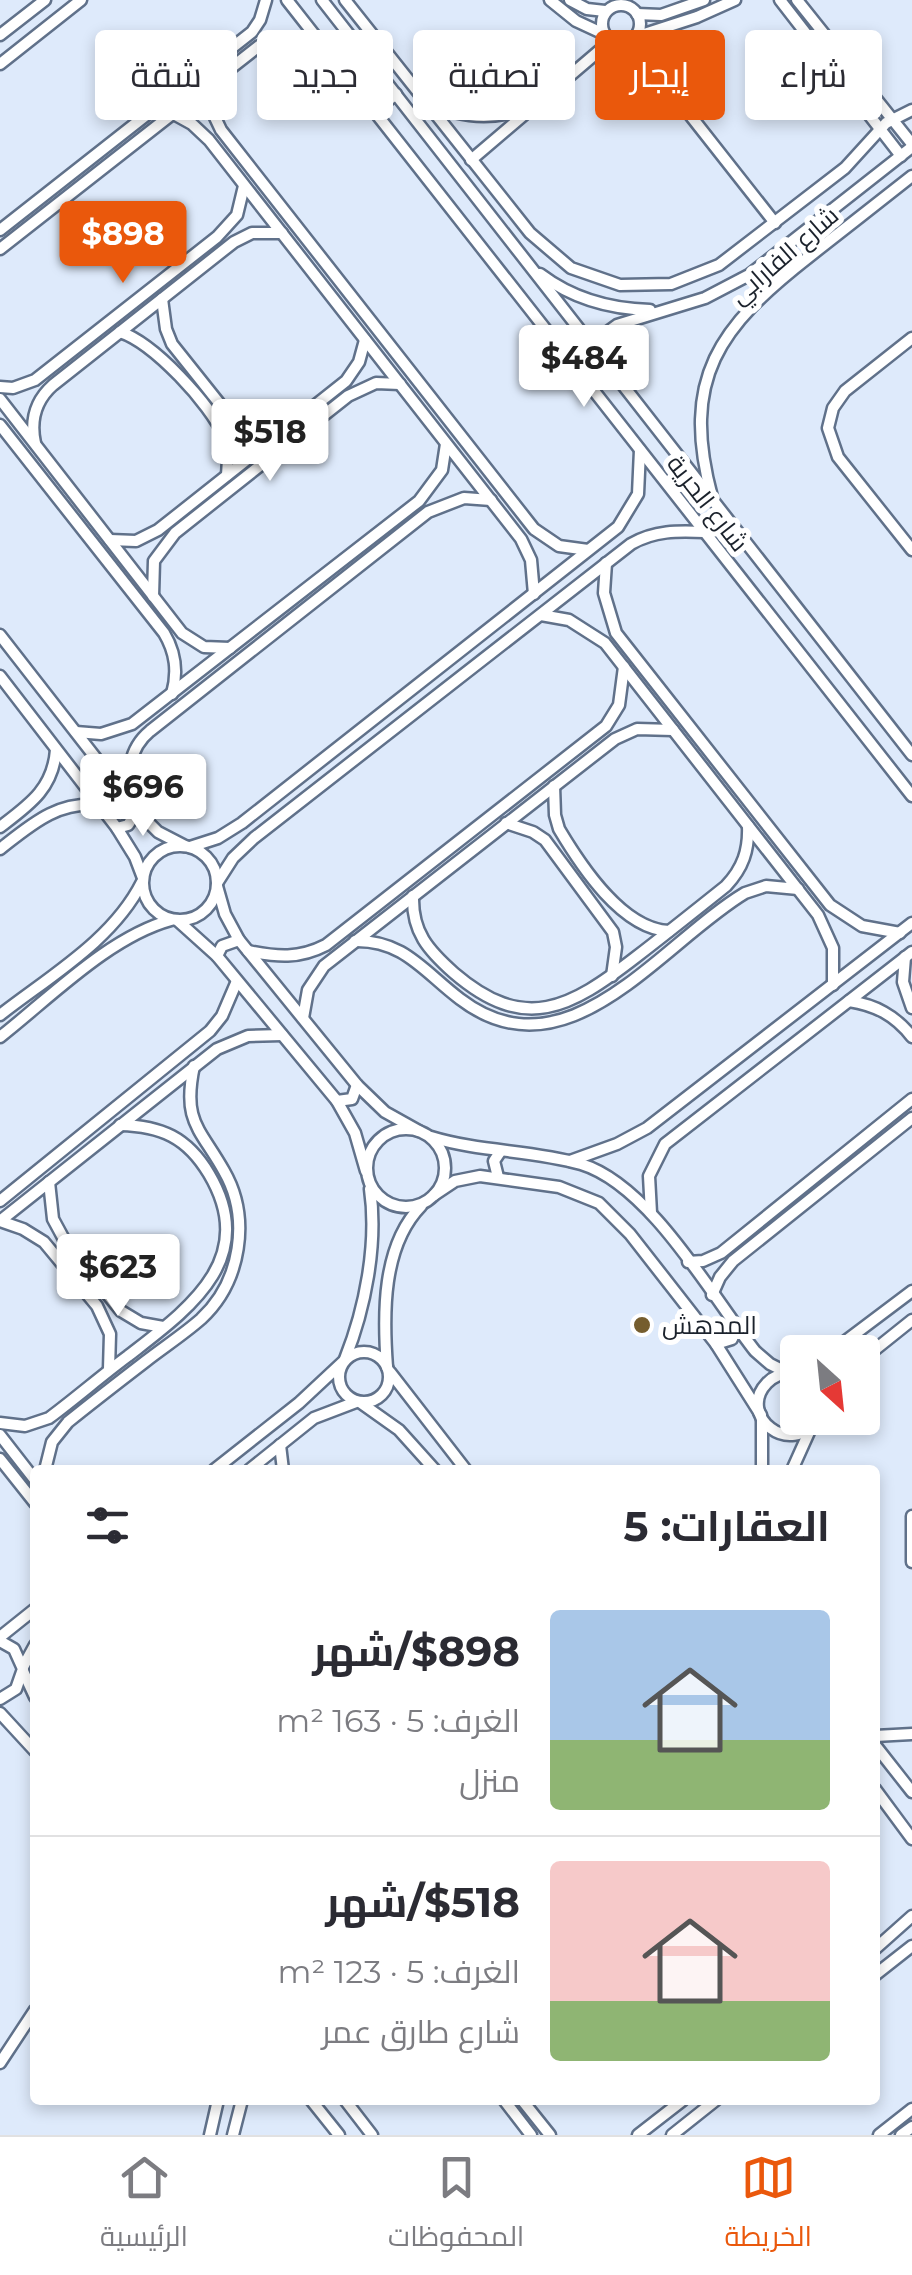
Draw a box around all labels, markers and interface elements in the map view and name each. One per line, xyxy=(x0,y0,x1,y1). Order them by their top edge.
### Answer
chip: شقة xyxy=(95,30,237,120)
chip: جديد xyxy=(257,30,393,120)
chip: تصفية xyxy=(413,30,575,120)
chip: إيجار xyxy=(595,30,725,120)
chip: شراء xyxy=(745,30,882,120)
street label: شارع الفارابي xyxy=(724,200,848,314)
pin: $898 xyxy=(64,201,182,286)
text: $898 xyxy=(81,214,165,253)
pin: $484 xyxy=(525,325,643,410)
text: $484 xyxy=(541,338,627,377)
pin: $518 xyxy=(211,399,329,484)
text: $518 xyxy=(233,412,307,451)
street label: شارع الحرية xyxy=(659,449,755,558)
pin: $696 xyxy=(84,754,202,839)
text: $696 xyxy=(102,767,184,806)
pin: $623 xyxy=(59,1234,177,1319)
text: $623 xyxy=(79,1247,157,1286)
place label: المدهش xyxy=(662,1310,757,1340)
marker: المدهش xyxy=(631,1314,653,1336)
north arrow xyxy=(780,1335,880,1435)
map controls xyxy=(780,1335,880,1435)
icon: filters xyxy=(80,1498,135,1553)
text: العقارات: 5 xyxy=(624,1500,830,1552)
text: $898/شهر xyxy=(312,1625,520,1677)
icon: home xyxy=(630,1650,750,1770)
text: الغرف: 5 · 163 m² xyxy=(276,1701,520,1740)
text: منزل xyxy=(459,1761,520,1800)
text: $518/شهر xyxy=(325,1876,520,1928)
icon: home xyxy=(630,1901,750,2021)
text: الغرف: 5 · 123 m² xyxy=(278,1952,520,1991)
text: شارع طارق عمر xyxy=(322,2012,520,2051)
tab: الرئيسية xyxy=(100,2150,188,2262)
tab: المحفوظات xyxy=(388,2150,524,2262)
tab: الخريطة xyxy=(725,2150,812,2262)

